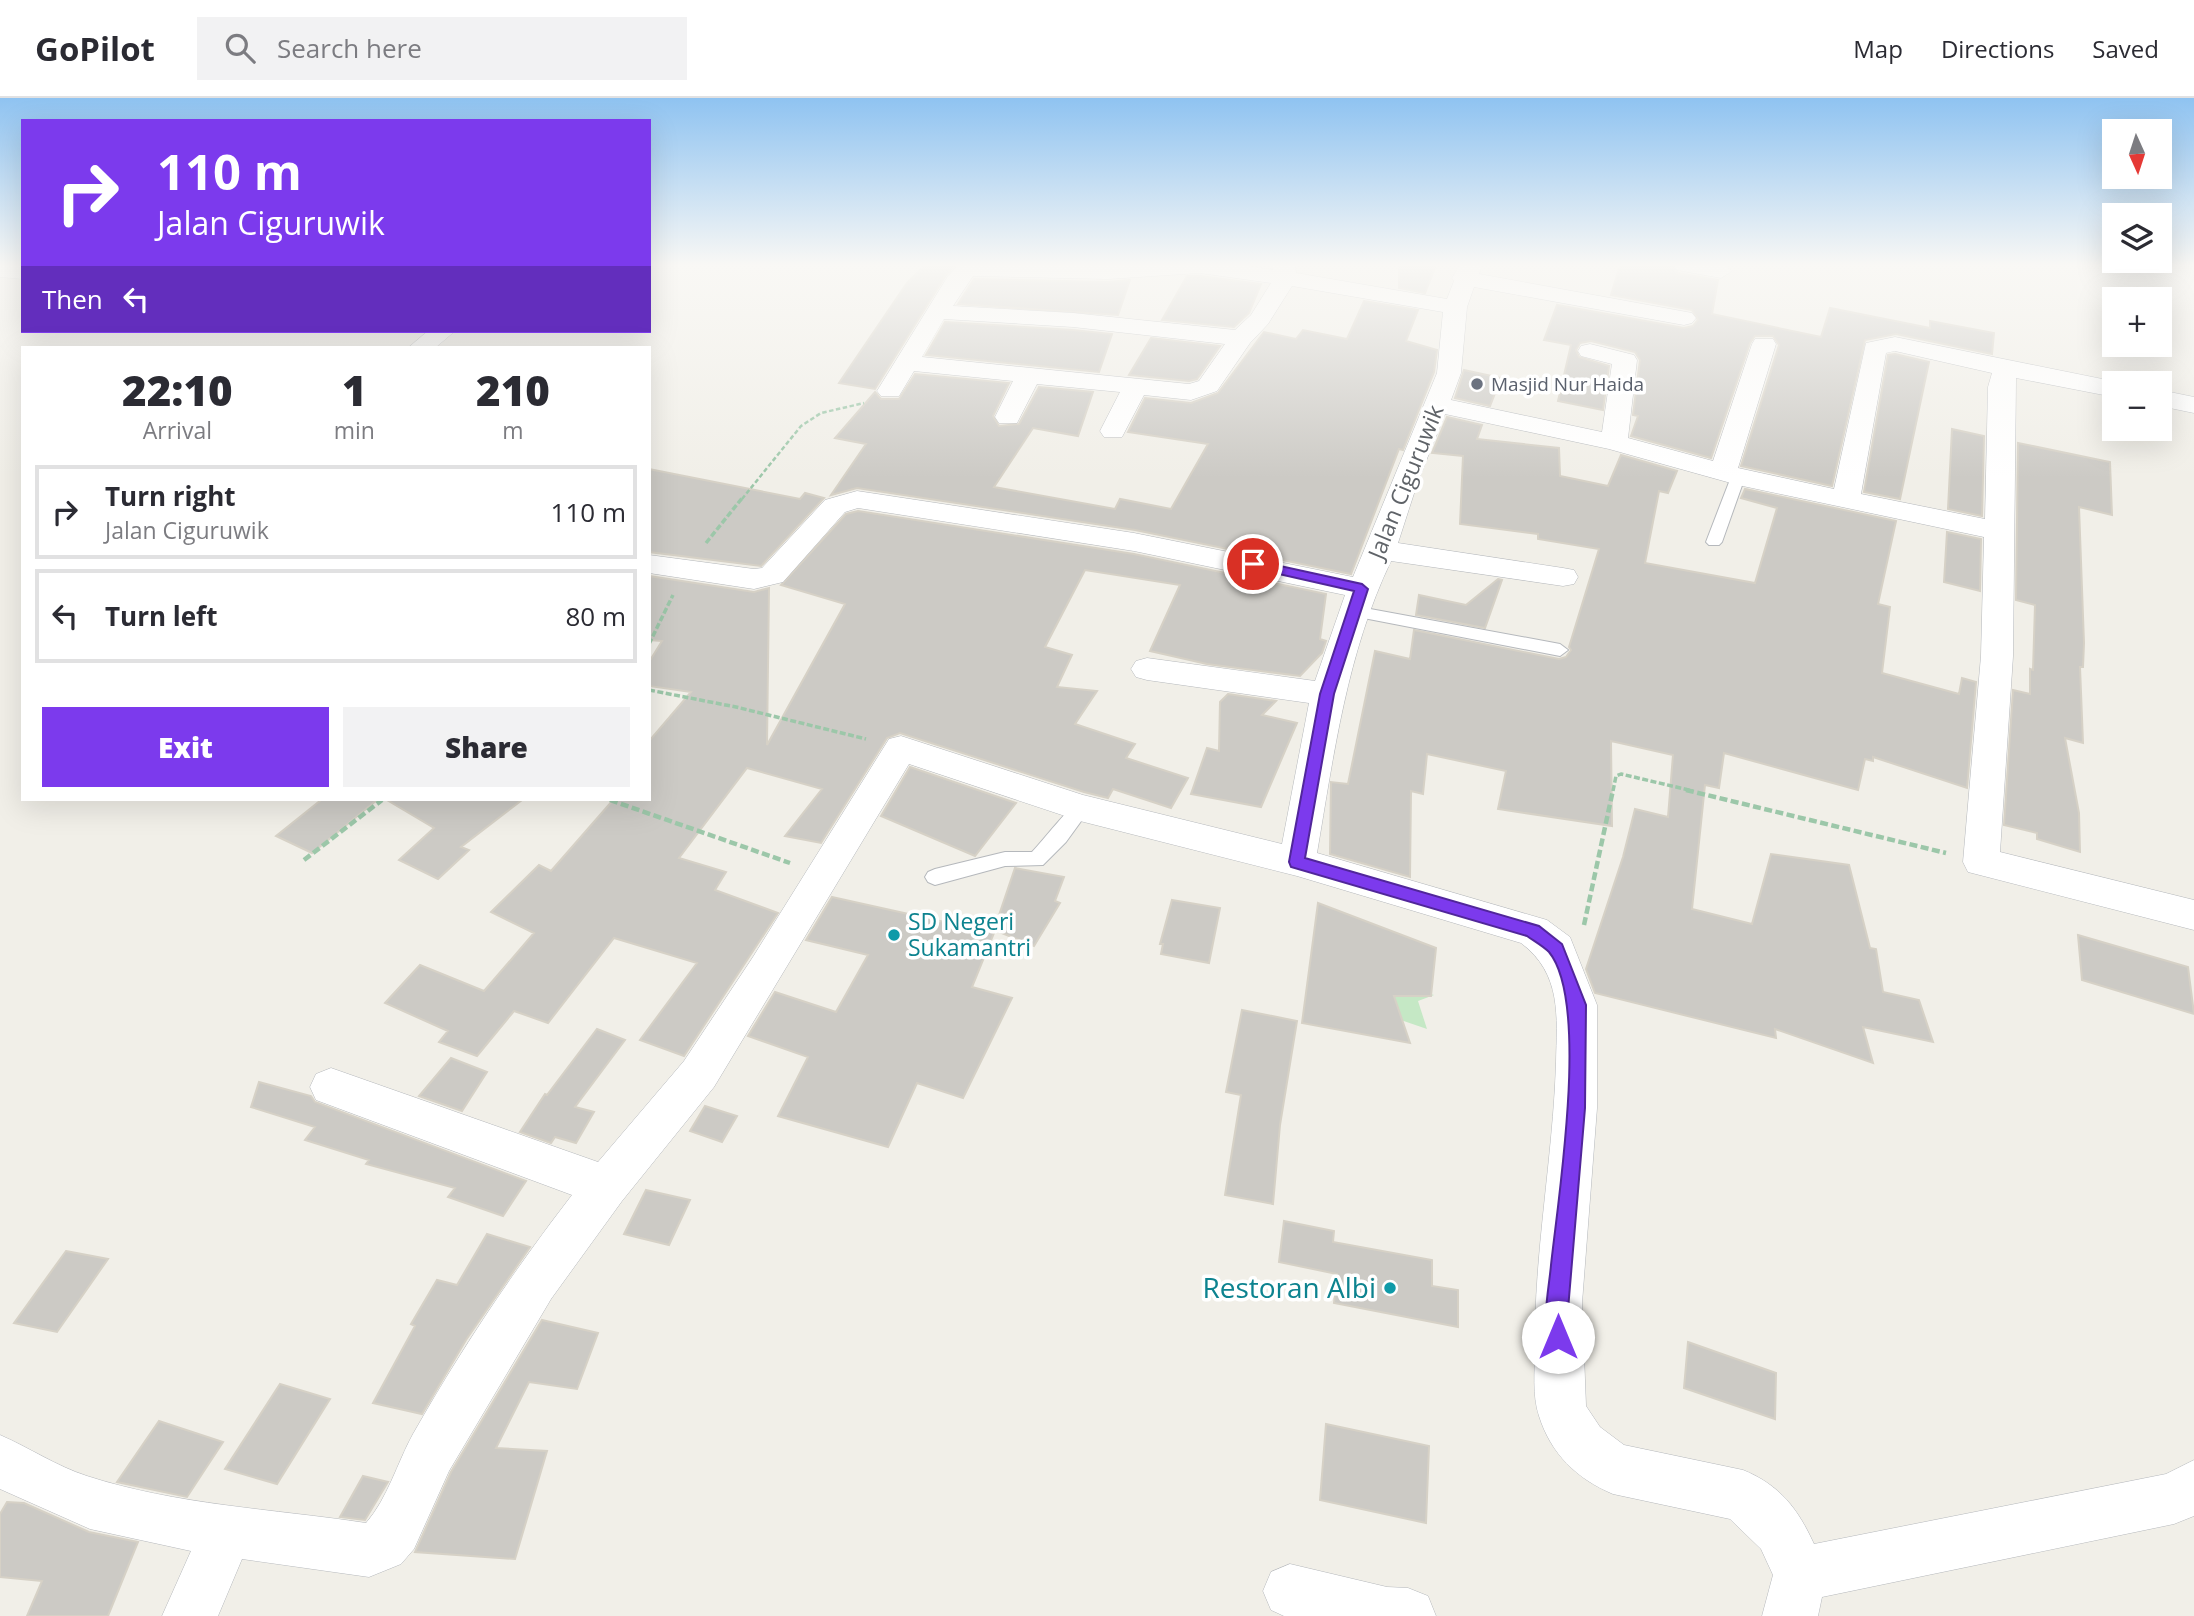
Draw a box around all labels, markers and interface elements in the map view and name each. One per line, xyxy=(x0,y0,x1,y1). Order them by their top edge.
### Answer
search box xyxy=(197,17,687,80)
text: GoPilot xyxy=(35,26,155,71)
icon: search xyxy=(221,29,259,67)
text: Search here xyxy=(277,30,422,66)
text: Map xyxy=(1853,32,1903,65)
text: Directions xyxy=(1941,32,2054,65)
text: Saved xyxy=(2092,32,2159,65)
north arrow xyxy=(2102,119,2172,189)
map controls xyxy=(2102,119,2172,441)
text: 110 m xyxy=(157,138,302,204)
icon: right xyxy=(42,147,133,238)
text: Jalan Ciguruwik xyxy=(157,201,385,244)
button: layers xyxy=(2102,203,2172,273)
icon: left xyxy=(117,280,155,318)
text: Then xyxy=(42,281,103,317)
button: + xyxy=(2102,287,2172,357)
text: 22:10 xyxy=(122,361,233,418)
text: 1 xyxy=(342,361,367,418)
text: 210 xyxy=(476,361,550,418)
place label: Masjid Nur Haida xyxy=(1491,371,1644,397)
button: − xyxy=(2102,371,2172,441)
marker: Masjid Nur Haida xyxy=(1469,376,1485,392)
street label: Jalan Ciguruwik xyxy=(1359,400,1451,565)
text: Arrival xyxy=(143,414,212,446)
text: min xyxy=(334,414,375,446)
text: m xyxy=(502,414,524,446)
text: Turn right xyxy=(105,478,236,514)
icon: right xyxy=(46,493,84,531)
text: 110 m xyxy=(551,494,626,530)
text: Jalan Ciguruwik xyxy=(105,514,269,546)
pin xyxy=(1223,534,1283,594)
icon: arrive xyxy=(1234,545,1272,583)
icon: left xyxy=(46,597,84,635)
text: Turn left xyxy=(105,598,217,634)
text: 80 m xyxy=(565,598,626,634)
button: Exit xyxy=(42,707,329,787)
button: Share xyxy=(343,707,630,787)
place label: SD Negeri Sukamantri xyxy=(908,905,1031,963)
marker: SD Negeri Sukamantri xyxy=(886,927,902,943)
place label: Restoran Albi xyxy=(1202,1268,1376,1306)
marker: Restoran Albi xyxy=(1382,1280,1398,1296)
position arrow xyxy=(1521,1300,1595,1374)

